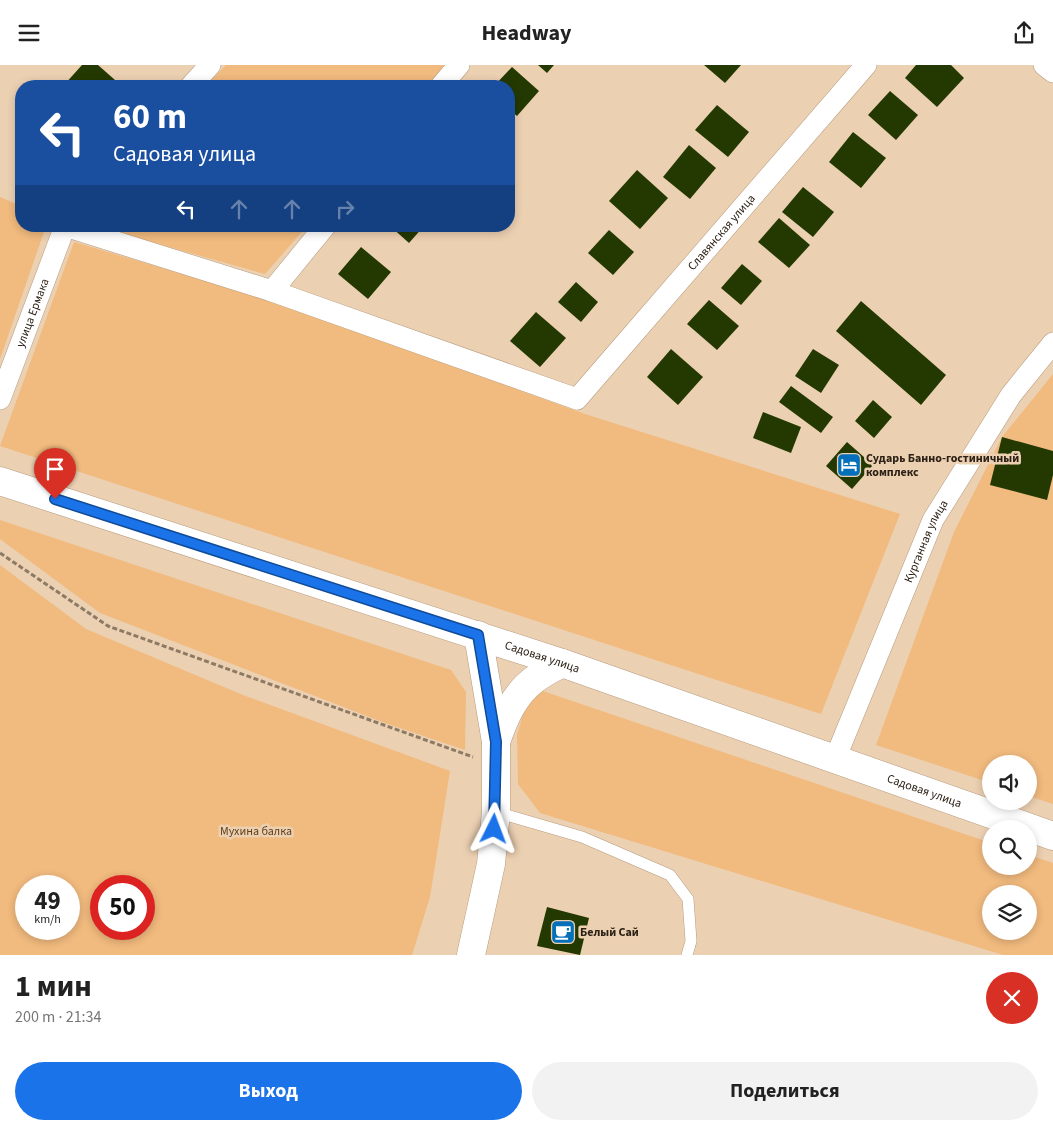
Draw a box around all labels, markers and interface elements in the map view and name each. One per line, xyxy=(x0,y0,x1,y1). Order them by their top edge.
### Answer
text: Headway xyxy=(481,17,572,49)
icon: menu xyxy=(15,19,43,47)
icon: share xyxy=(1010,19,1038,47)
text: 60 m xyxy=(113,92,187,142)
icon: left xyxy=(30,100,95,165)
text: Садовая улица xyxy=(113,138,256,170)
street label: Славянская улица xyxy=(684,191,759,274)
icon: left xyxy=(172,195,200,223)
icon: ahead xyxy=(225,195,253,223)
icon: ahead xyxy=(278,195,306,223)
icon: right xyxy=(331,195,359,223)
street label: улица Ермака xyxy=(12,276,53,350)
pin xyxy=(34,448,76,499)
place label: Сударь Банно-гостиничный комплекс xyxy=(866,450,1019,481)
hotel icon: Сударь Банно-гостиничный комплекс xyxy=(836,452,862,478)
icon: arrive xyxy=(41,455,69,483)
street label: Курганная улица xyxy=(900,497,952,585)
street label: Садовая улица xyxy=(502,636,582,677)
map controls xyxy=(982,755,1037,940)
button: sound xyxy=(982,755,1037,810)
street label: Садовая улица xyxy=(885,770,964,812)
position arrow xyxy=(467,802,519,854)
button: search xyxy=(982,820,1037,875)
park label: Мухина балка xyxy=(220,823,292,840)
speed limit sign: 50 xyxy=(90,875,155,940)
text: 49 xyxy=(34,883,61,919)
button: layers xyxy=(982,885,1037,940)
text: km/h xyxy=(34,911,61,928)
cafe icon: Белый Сай xyxy=(550,919,576,945)
place label: Белый Сай xyxy=(580,924,639,941)
text: 1 мин xyxy=(15,965,92,1008)
button: close xyxy=(986,972,1038,1024)
text: 200 m · 21:34 xyxy=(15,1006,102,1028)
button: Выход xyxy=(15,1062,522,1120)
button: Поделиться xyxy=(532,1062,1038,1120)

